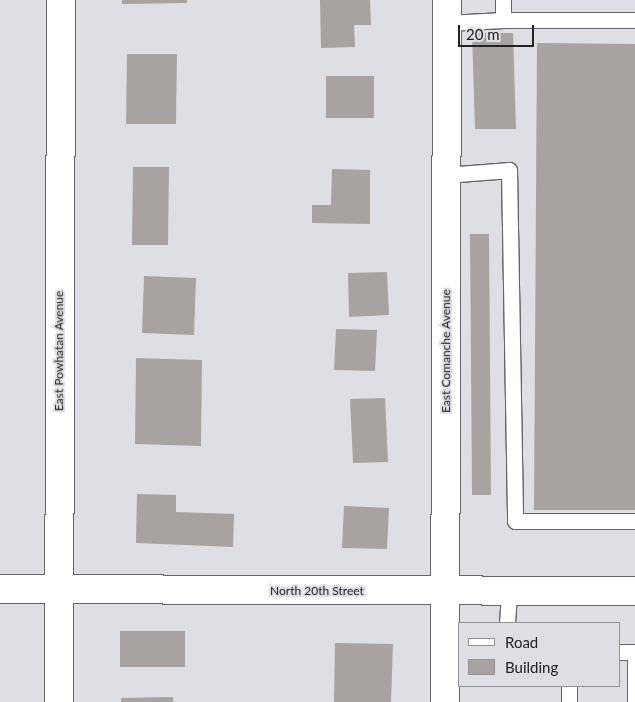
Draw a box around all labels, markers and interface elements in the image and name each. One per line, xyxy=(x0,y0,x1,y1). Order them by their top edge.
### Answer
scale bar xyxy=(460,15,536,47)
text: 20 m xyxy=(466,25,500,43)
street label: East Comanche Avenue xyxy=(439,289,453,413)
street label: East Powhatan Avenue xyxy=(52,291,66,411)
street label: North 20th Street xyxy=(270,584,364,598)
legend xyxy=(458,622,620,687)
text: Road xyxy=(505,633,538,651)
text: Building xyxy=(505,658,558,676)

